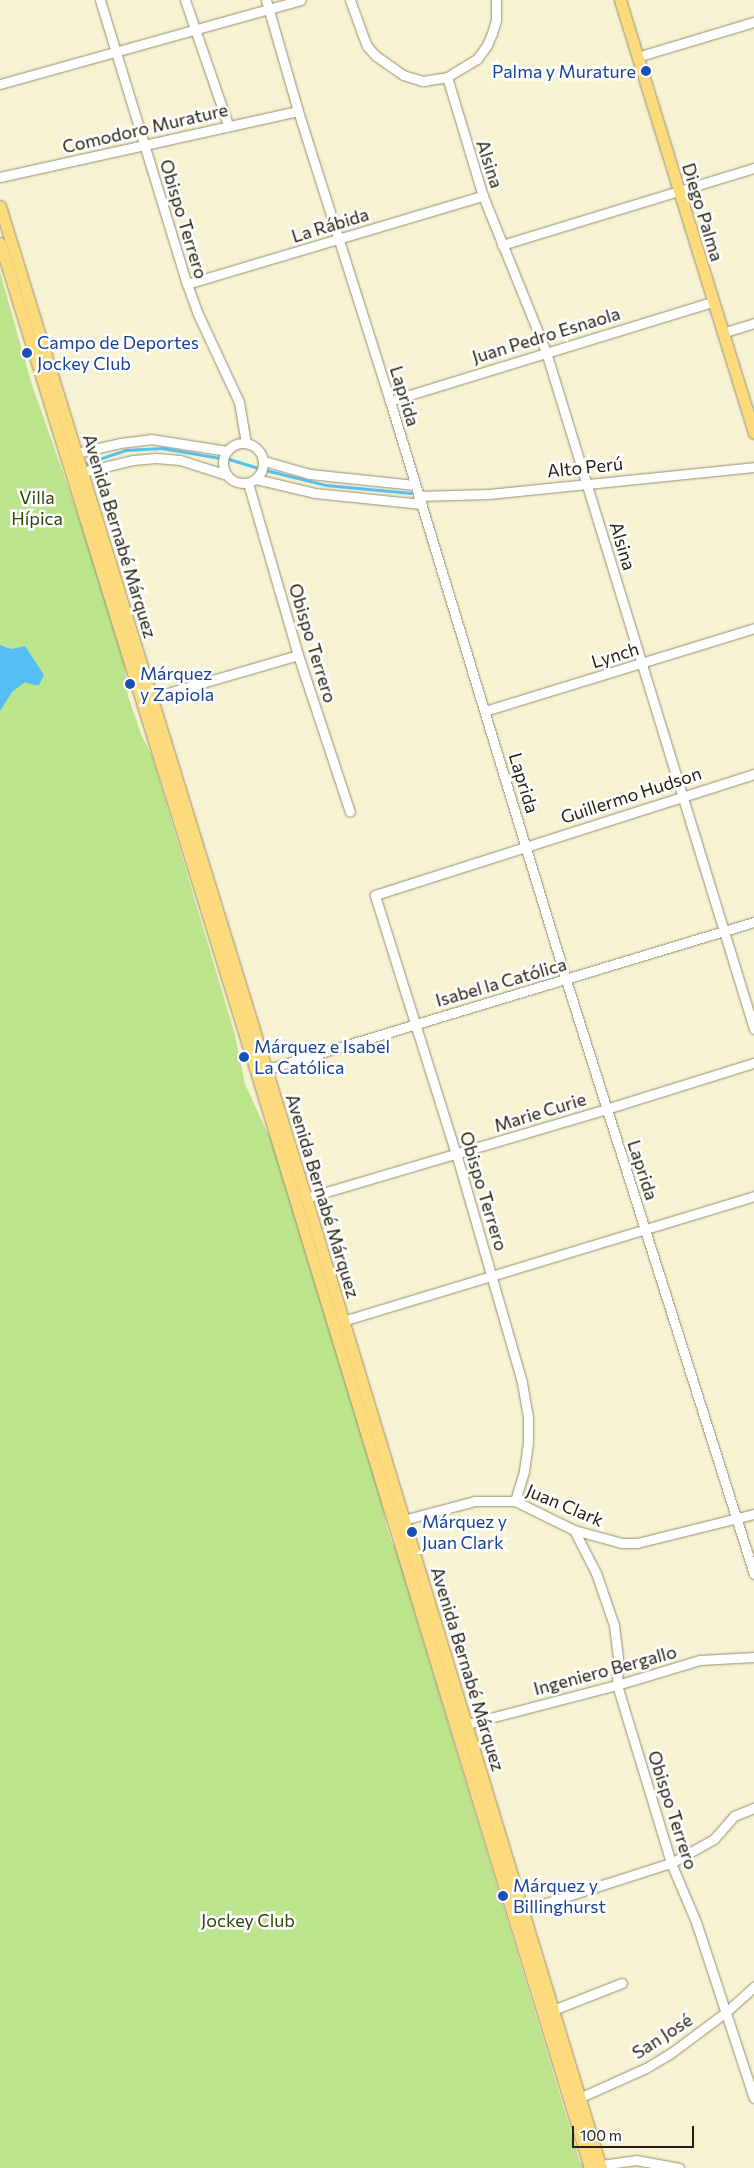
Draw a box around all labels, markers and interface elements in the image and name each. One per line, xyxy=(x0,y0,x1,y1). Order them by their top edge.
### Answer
place label: Palma y Murature xyxy=(492,60,636,82)
marker: Palma y Murature xyxy=(640,65,652,77)
street label: Comodoro Murature xyxy=(60,98,230,158)
street label: Alsina xyxy=(472,137,508,191)
street label: Obispo Terrero xyxy=(156,157,212,281)
street label: Diego Palma xyxy=(678,160,728,264)
street label: La Rábida xyxy=(289,203,371,247)
street label: Juan Pedro Esnaola xyxy=(469,302,623,368)
place label: Campo de Deportes Jockey Club xyxy=(37,332,199,374)
marker: Campo de Deportes Jockey Club xyxy=(21,347,33,359)
street label: Laprida xyxy=(386,363,424,429)
street label: Avenida Bernabé Márquez xyxy=(79,431,161,641)
street label: Alto Perú xyxy=(546,452,624,482)
park label: Villa Hípica xyxy=(11,487,63,530)
street label: Alsina xyxy=(605,519,641,573)
street label: Obispo Terrero xyxy=(285,581,341,705)
street label: Lynch xyxy=(589,638,641,672)
place label: Márquez y Zapiola xyxy=(140,663,214,706)
marker: Márquez y Zapiola xyxy=(124,678,136,690)
street label: Laprida xyxy=(505,750,543,816)
street label: Guillermo Hudson xyxy=(558,762,704,828)
street label: Isabel la Católica xyxy=(433,953,569,1011)
place label: Márquez e Isabel La Católica xyxy=(254,1036,390,1078)
marker: Márquez e Isabel La Católica xyxy=(238,1051,250,1063)
street label: Marie Curie xyxy=(491,1088,589,1136)
street label: Avenida Bernabé Márquez xyxy=(282,1091,364,1301)
street label: Obispo Terrero xyxy=(456,1129,512,1253)
street label: Laprida xyxy=(623,1137,663,1203)
street label: Juan Clark xyxy=(523,1479,607,1531)
place label: Márquez y Juan Clark xyxy=(422,1511,507,1554)
marker: Márquez y Juan Clark xyxy=(406,1526,418,1538)
street label: Avenida Bernabé Márquez xyxy=(427,1564,509,1774)
street label: Ingeniero Bergallo xyxy=(531,1641,679,1699)
street label: Obispo Terrero xyxy=(644,1748,702,1872)
place label: Márquez y Billinghurst xyxy=(513,1875,606,1918)
marker: Márquez y Billinghurst xyxy=(497,1890,509,1902)
park label: Jockey Club xyxy=(201,1909,295,1931)
street label: San José xyxy=(628,2009,696,2063)
scale bar xyxy=(574,2116,696,2148)
text: 100 m xyxy=(580,2126,622,2144)

